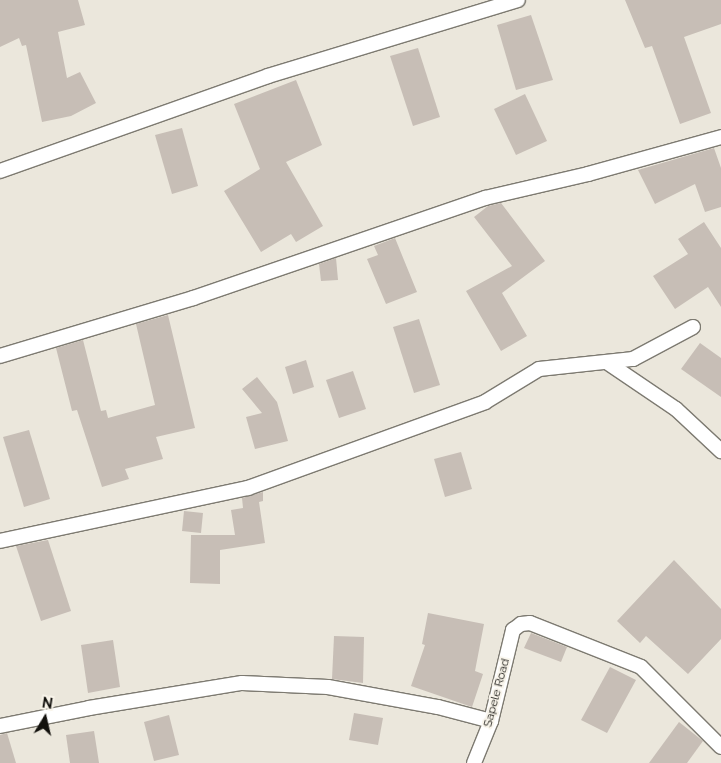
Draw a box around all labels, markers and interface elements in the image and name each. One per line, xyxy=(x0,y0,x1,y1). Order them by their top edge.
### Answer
street label: Sapele Road xyxy=(481,657,513,729)
north arrow xyxy=(20,693,70,743)
text: N xyxy=(41,694,54,712)

